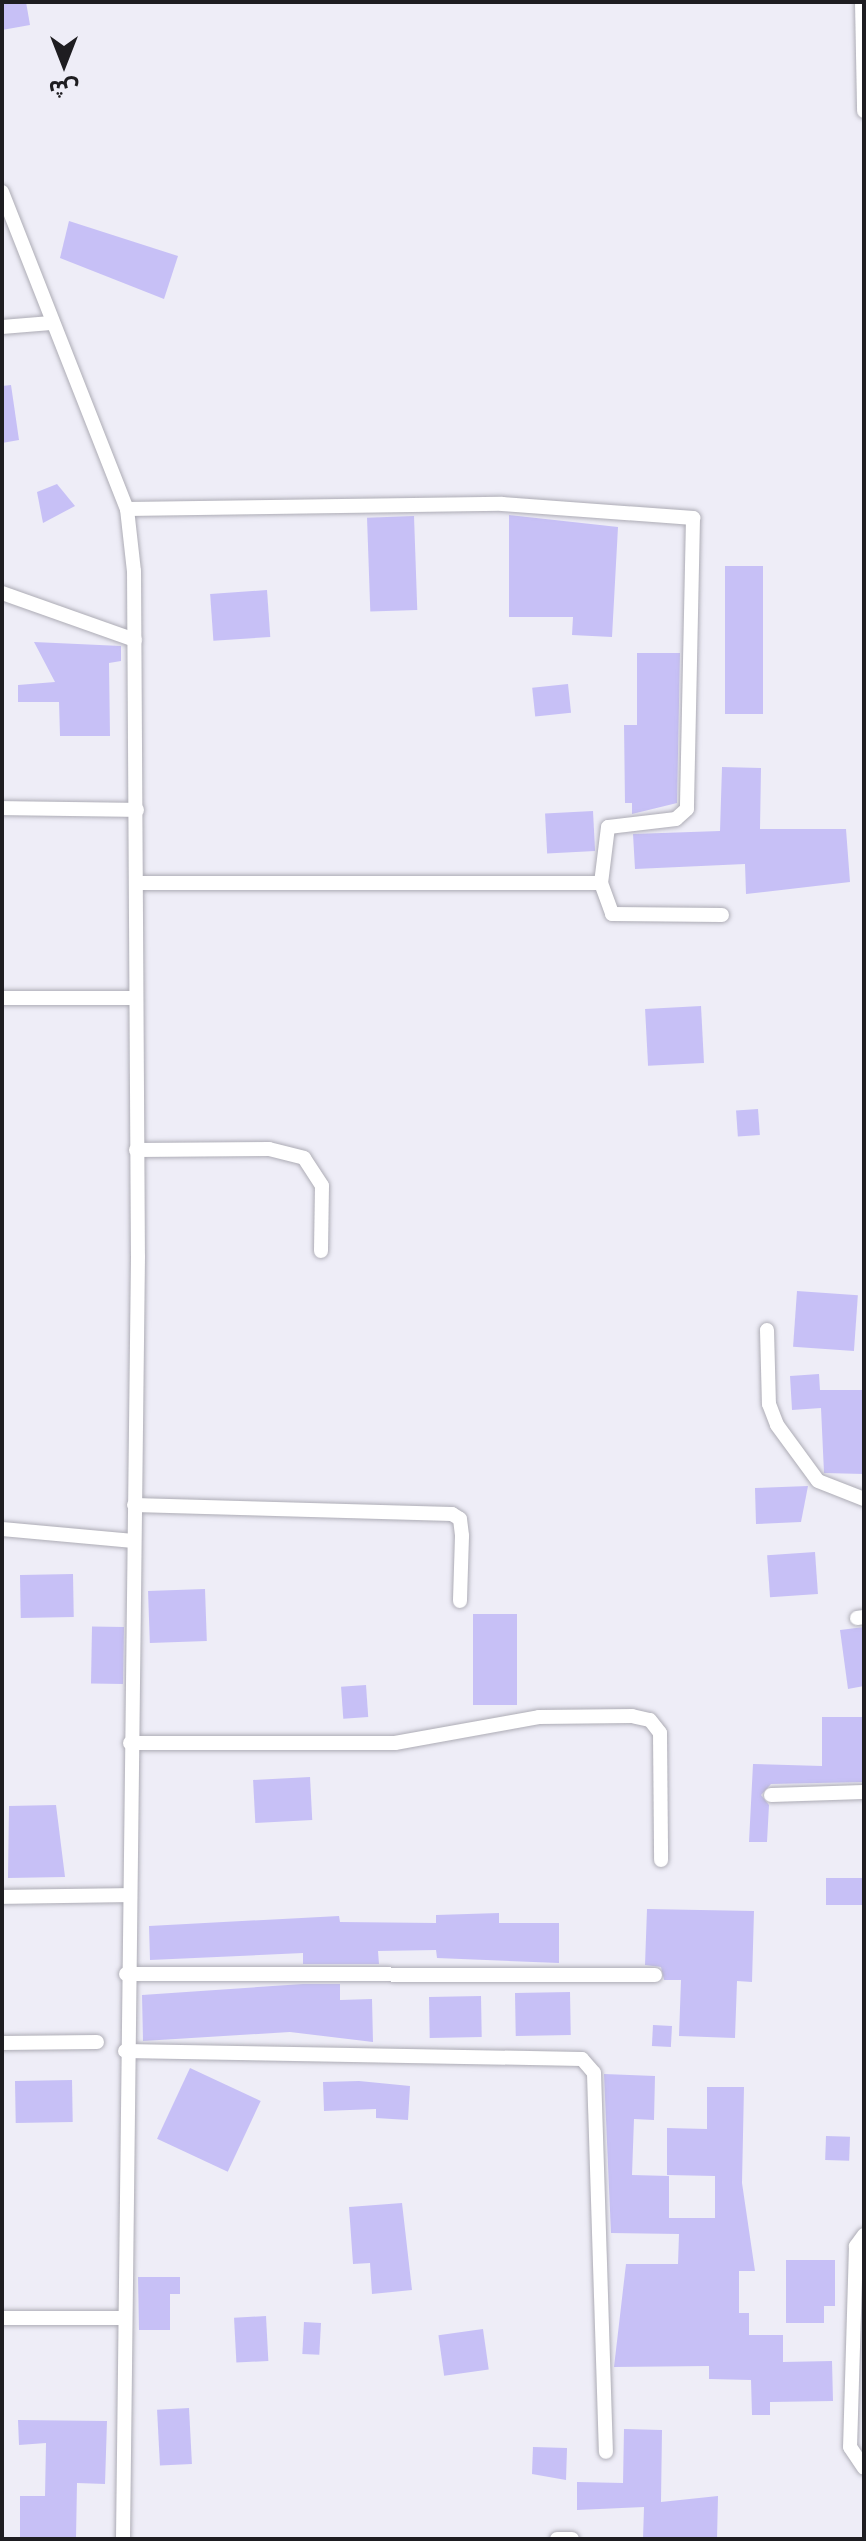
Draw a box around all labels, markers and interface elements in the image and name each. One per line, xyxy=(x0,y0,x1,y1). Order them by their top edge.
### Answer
north arrow xyxy=(24,24,104,104)
text: ش xyxy=(49,75,79,102)

